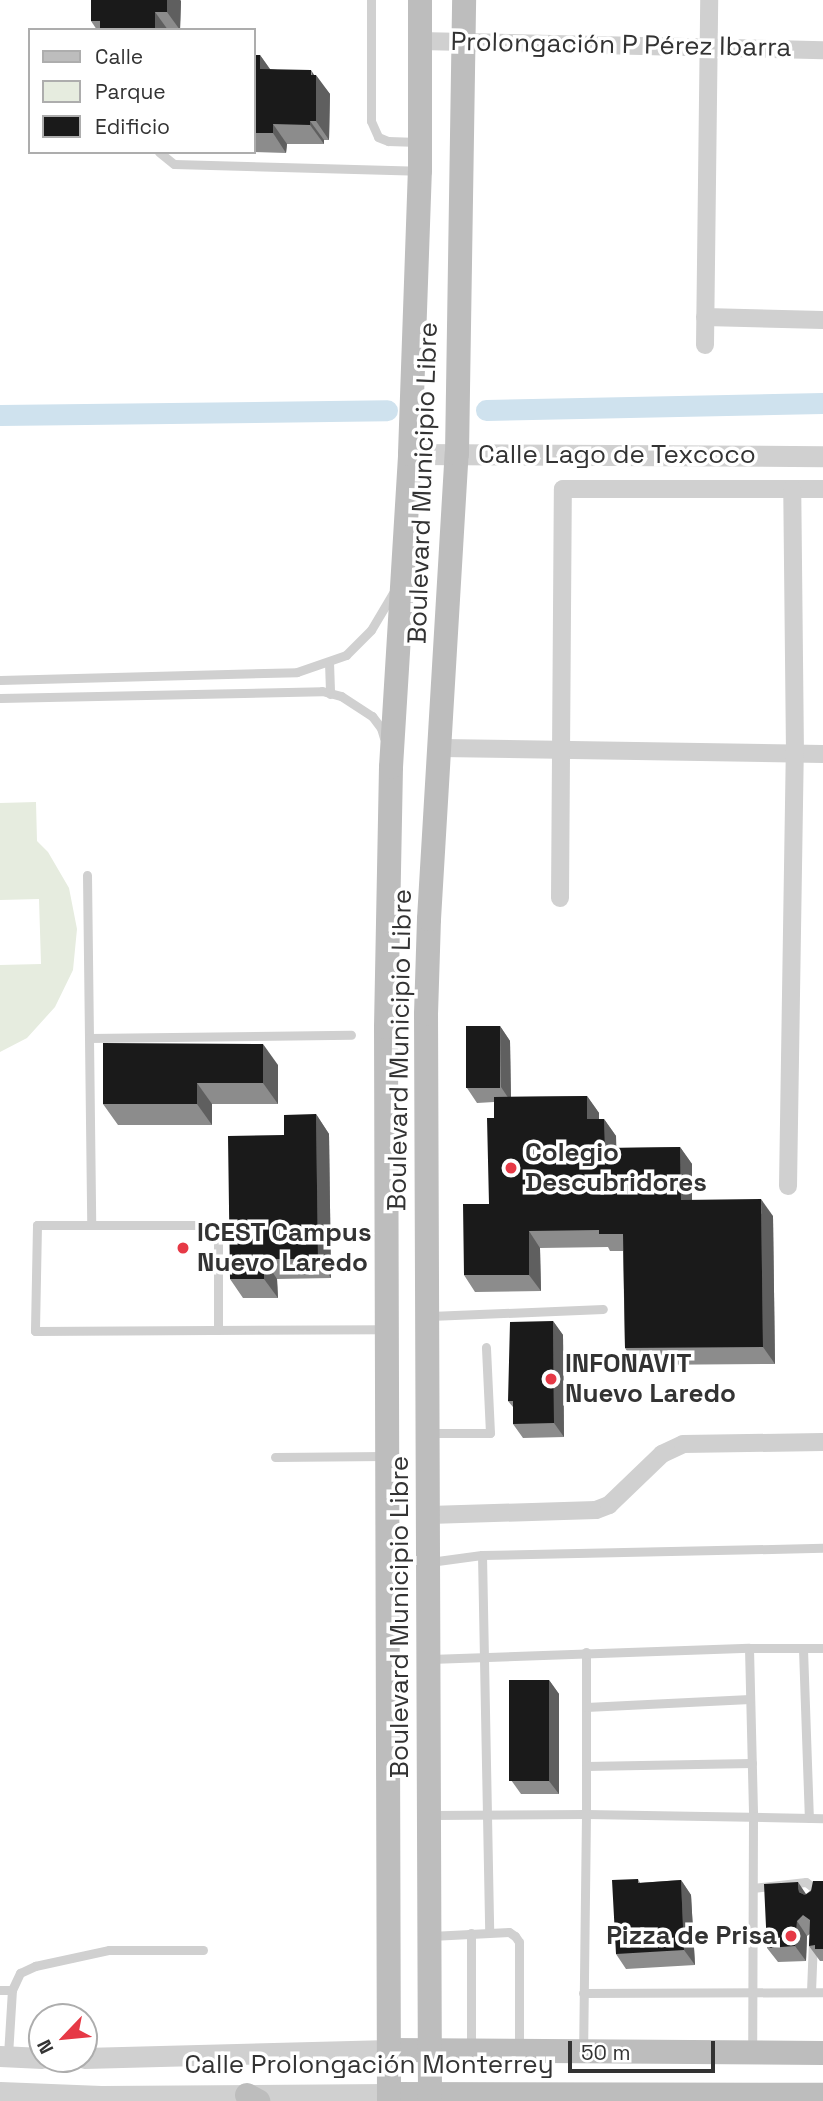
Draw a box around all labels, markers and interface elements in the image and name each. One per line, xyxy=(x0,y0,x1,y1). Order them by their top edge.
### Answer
street label: Prolongación P Pérez Ibarra xyxy=(450,26,792,64)
legend xyxy=(28,28,256,154)
text: Calle xyxy=(95,43,143,70)
text: Parque xyxy=(95,78,166,105)
text: Edificio xyxy=(95,113,170,140)
street label: Boulevard Municipio Libre xyxy=(402,321,444,645)
street label: Calle Lago de Texcoco xyxy=(478,439,756,471)
street label: Boulevard Municipio Libre xyxy=(382,889,418,1211)
place label: Colegio Descubridores xyxy=(525,1137,707,1198)
marker: Colegio Descubridores xyxy=(503,1160,519,1176)
place label: ICEST Campus Nuevo Laredo xyxy=(197,1217,372,1278)
marker: ICEST Campus Nuevo Laredo xyxy=(175,1240,191,1256)
place label: INFONAVIT Nuevo Laredo xyxy=(565,1348,736,1410)
marker: INFONAVIT Nuevo Laredo xyxy=(543,1371,559,1387)
street label: Boulevard Municipio Libre xyxy=(384,1456,416,1778)
place label: Pizza de Prisa xyxy=(606,1920,777,1952)
marker: Pizza de Prisa xyxy=(783,1928,799,1944)
north arrow xyxy=(28,2003,98,2073)
scale bar xyxy=(571,2028,718,2072)
text: N xyxy=(31,2035,60,2058)
text: 50 m xyxy=(581,2039,631,2066)
street label: Calle Prolongación Monterrey xyxy=(184,2049,554,2081)

